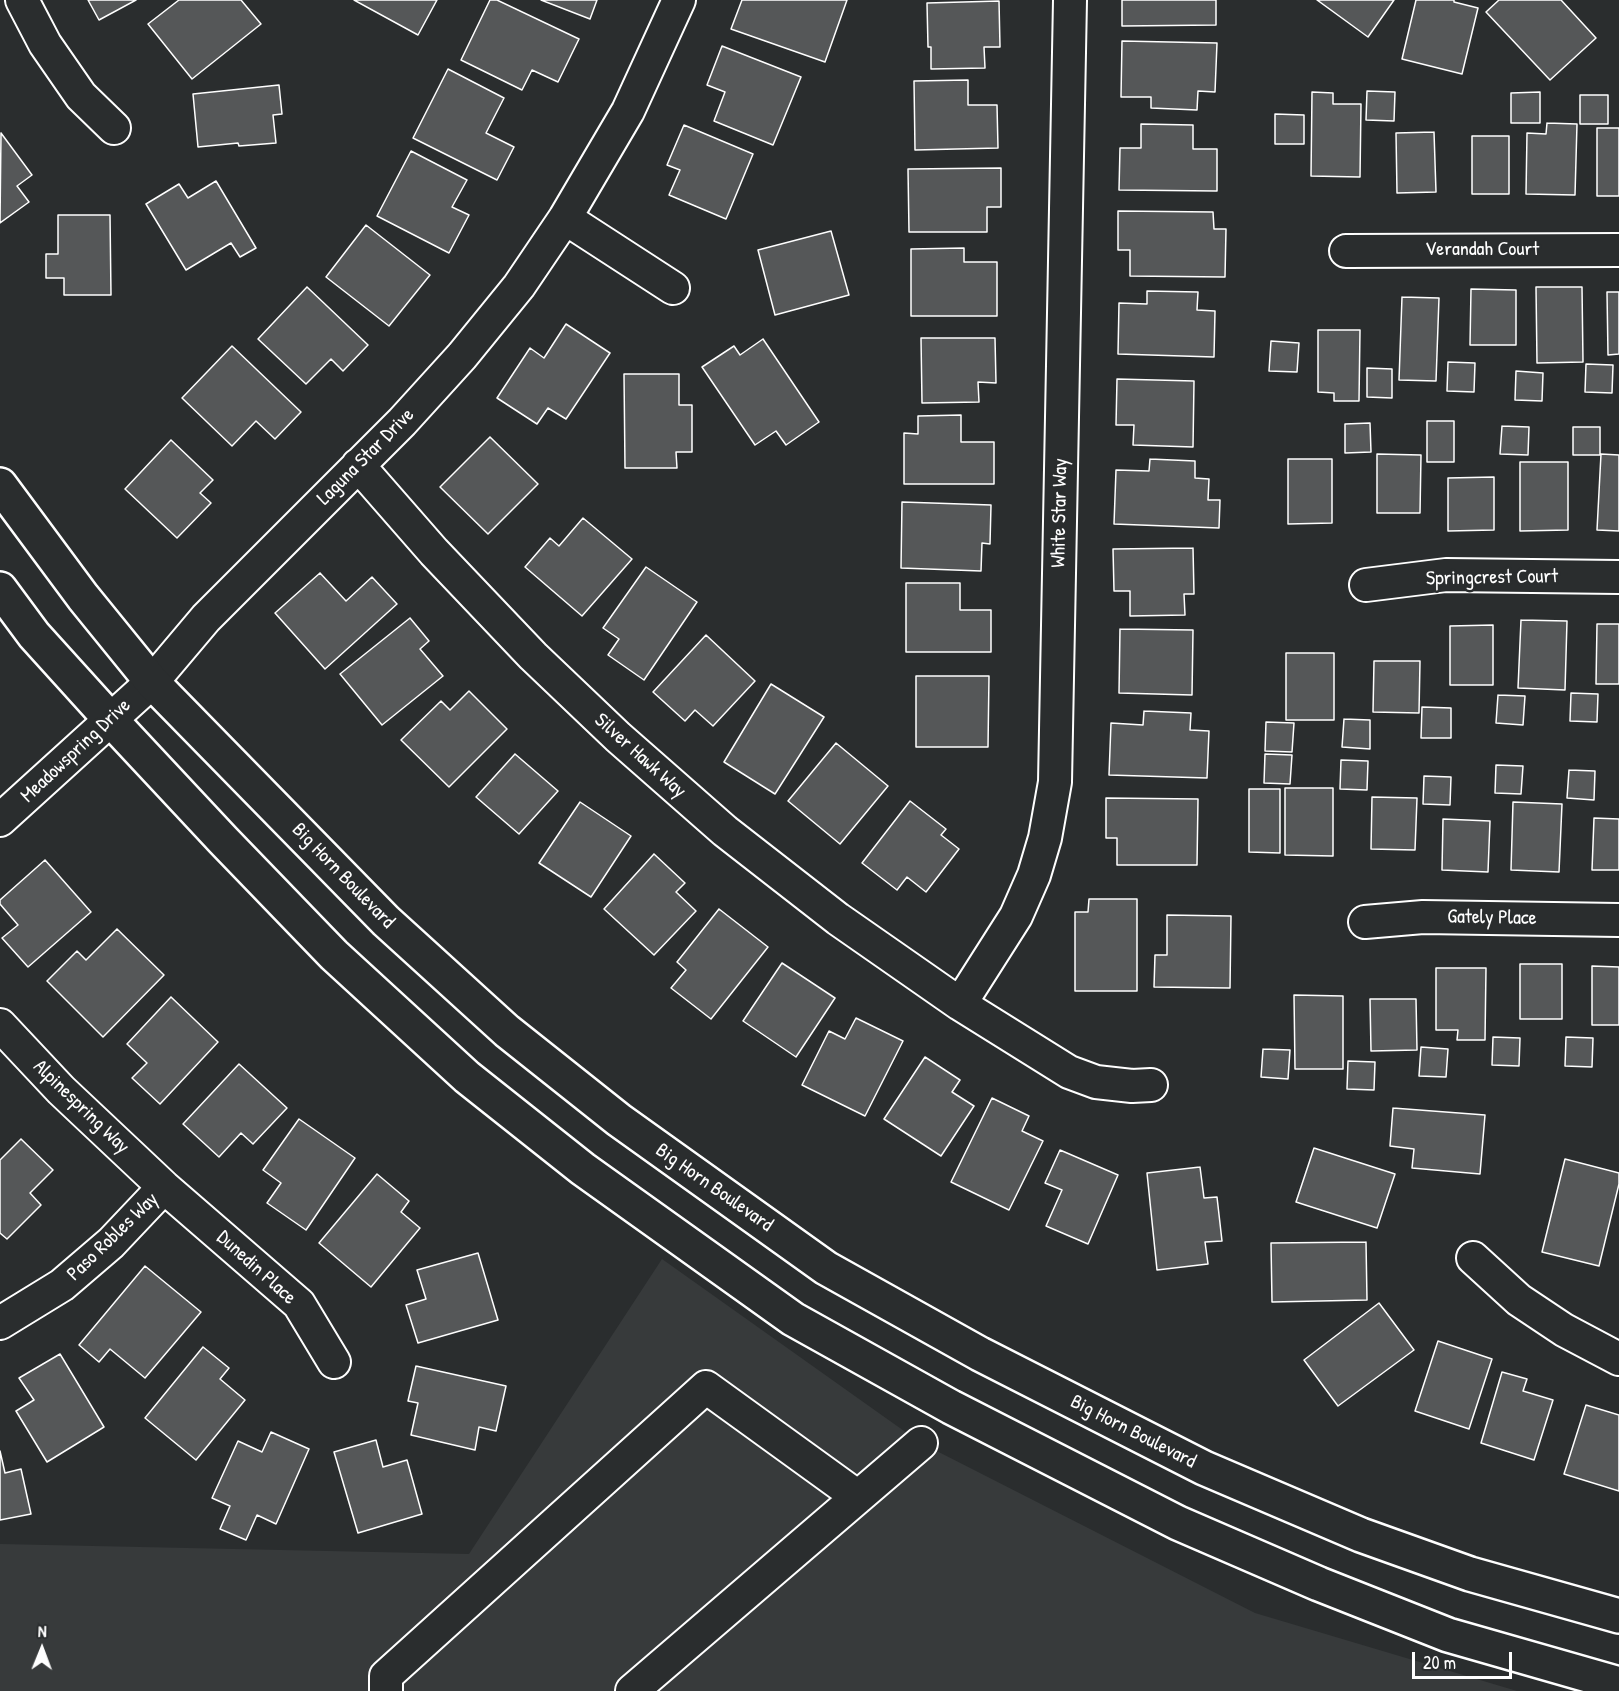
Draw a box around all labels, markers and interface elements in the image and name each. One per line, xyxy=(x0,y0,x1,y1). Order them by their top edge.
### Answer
street label: Verandah Court xyxy=(1425,238,1539,262)
street label: Laguna Star Drive xyxy=(312,403,420,511)
street label: White Star Way xyxy=(1047,458,1073,568)
street label: Springcrest Court xyxy=(1426,565,1558,591)
street label: Meadowspring Drive xyxy=(16,694,136,808)
street label: Silver Hawk Way xyxy=(589,709,691,803)
street label: Big Horn Boulevard xyxy=(287,818,399,934)
street label: Gately Place xyxy=(1447,905,1537,931)
street label: Alpinespring Way xyxy=(28,1055,134,1159)
street label: Big Horn Boulevard xyxy=(651,1139,777,1237)
street label: Paso Robles Way xyxy=(62,1188,164,1286)
street label: Dunedin Place xyxy=(211,1226,301,1310)
street label: Big Horn Boulevard xyxy=(1066,1390,1200,1474)
north arrow xyxy=(12,1619,72,1679)
text: N xyxy=(38,1620,47,1642)
scale bar xyxy=(1415,1640,1516,1678)
text: 20 m xyxy=(1423,1650,1456,1675)

